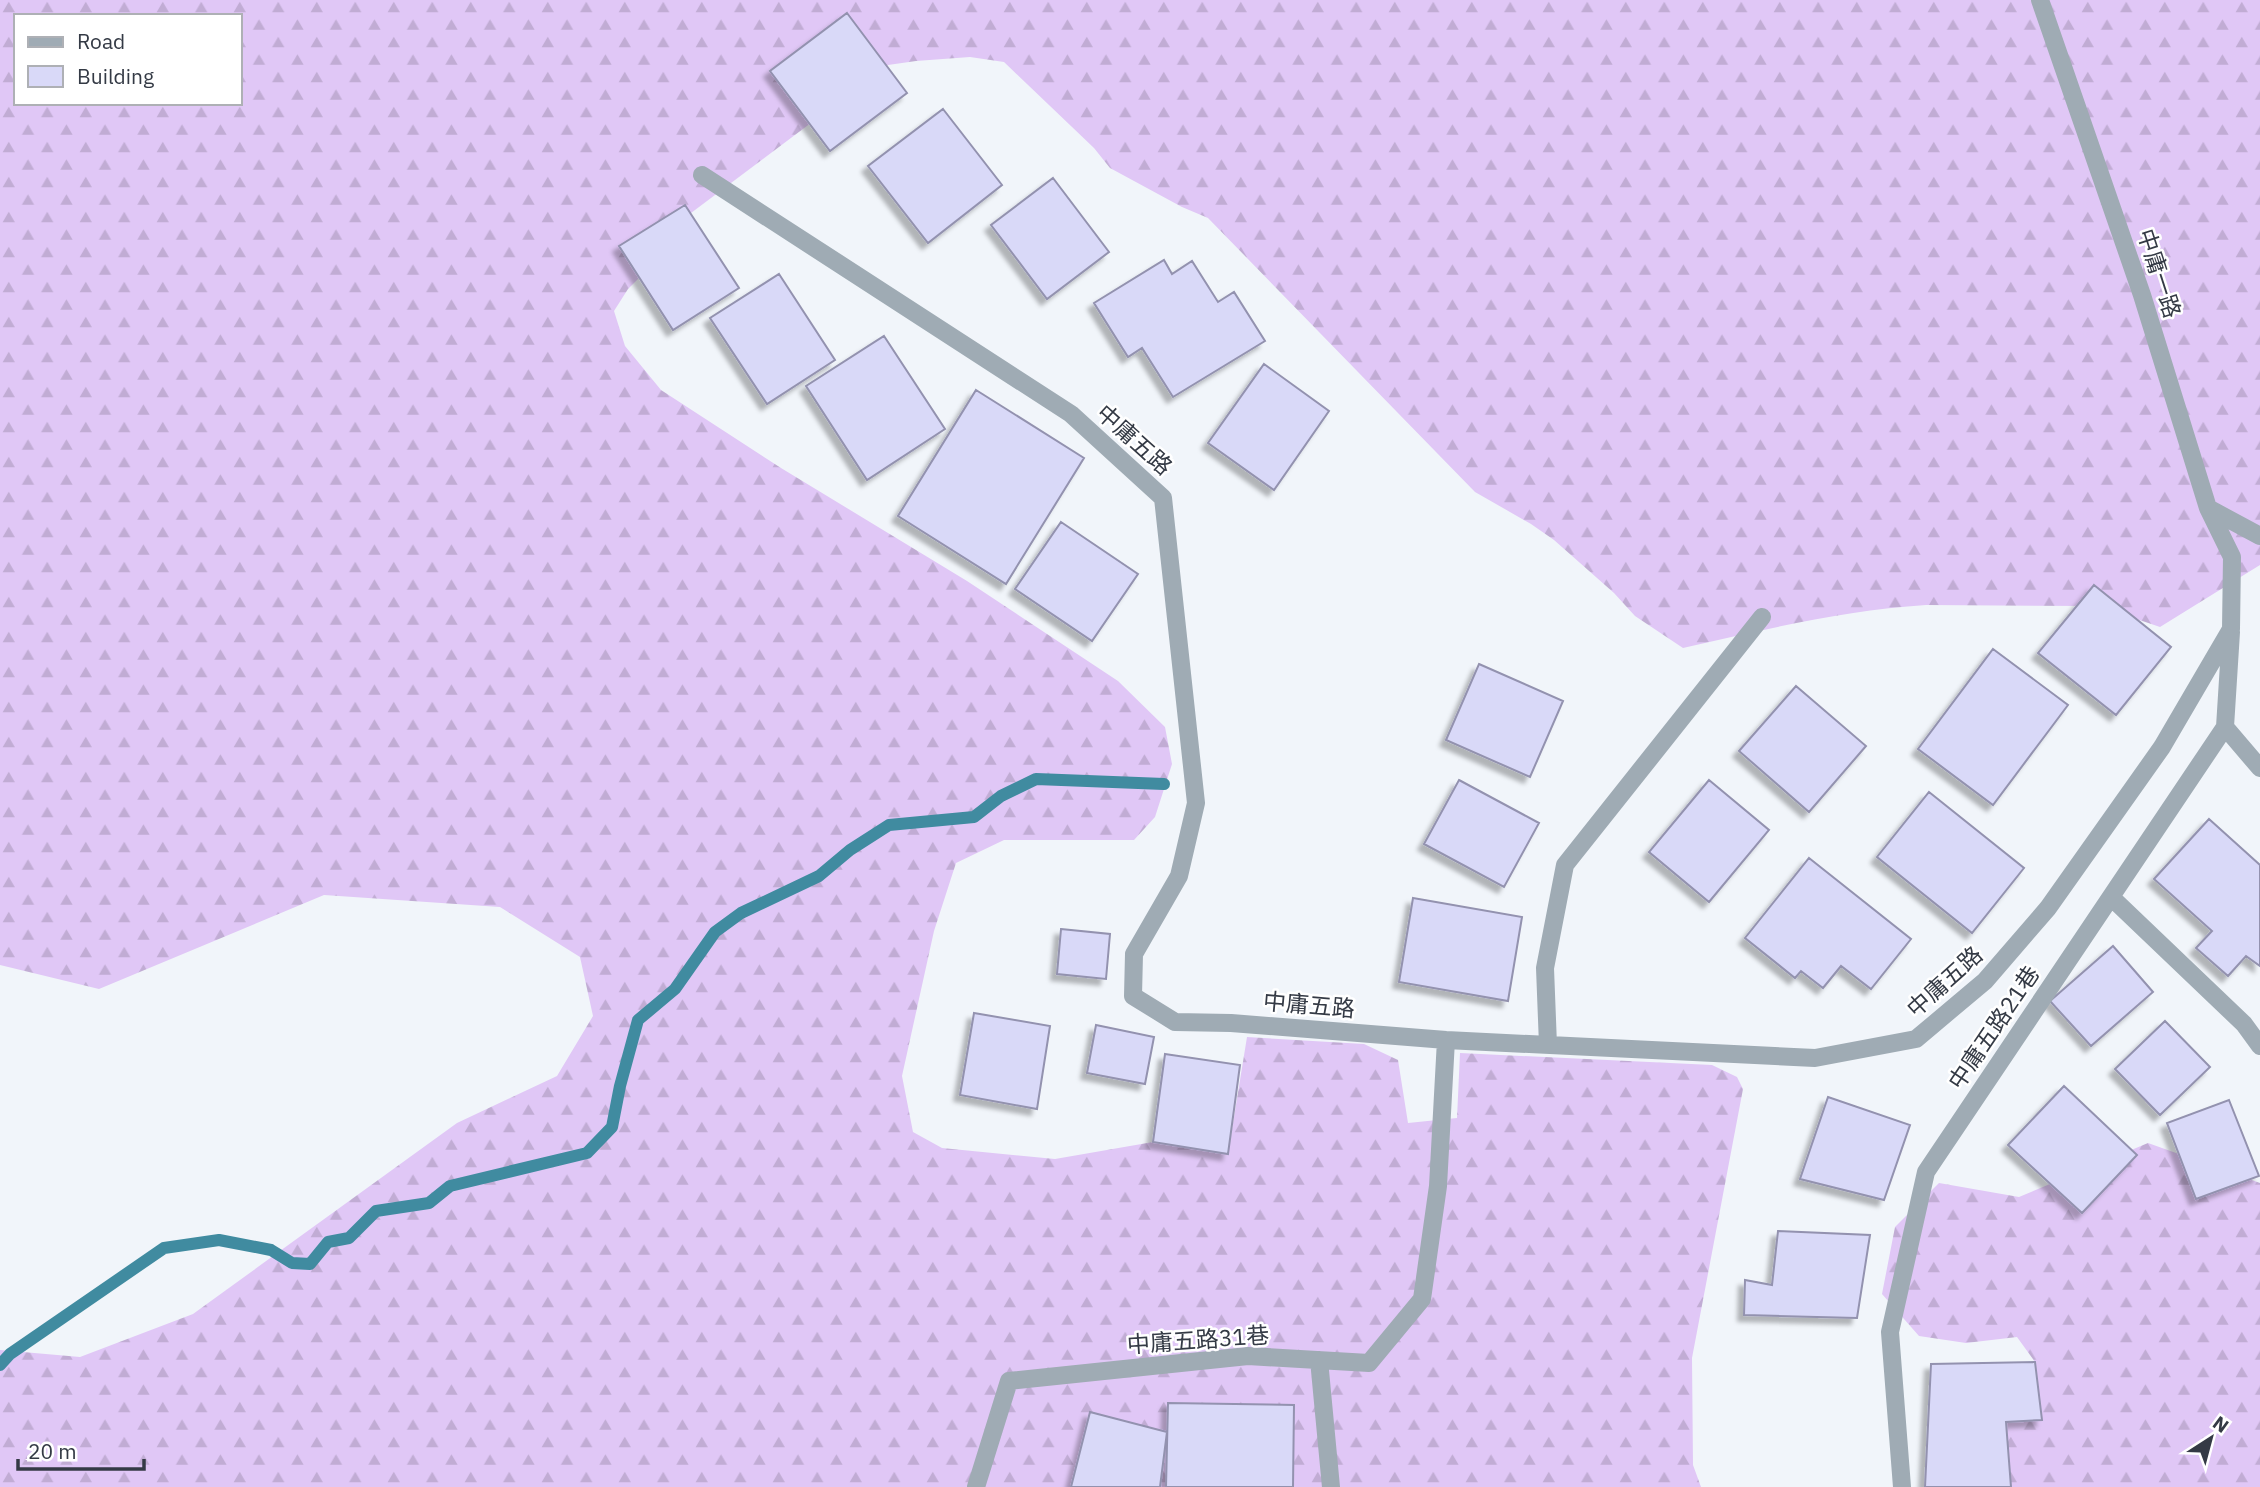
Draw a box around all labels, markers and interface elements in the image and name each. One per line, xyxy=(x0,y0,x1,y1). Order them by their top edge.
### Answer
legend xyxy=(14,14,242,105)
text: Road xyxy=(77,27,125,55)
text: Building xyxy=(77,62,154,90)
street label: 中庸一路 xyxy=(2132,225,2188,321)
street label: 中庸五路 xyxy=(1091,397,1179,481)
street label: 中庸五路 xyxy=(1900,939,1988,1023)
street label: 中庸五路21巷 xyxy=(1941,959,2045,1095)
street label: 中庸五路 xyxy=(1262,985,1356,1023)
street label: 中庸五路31巷 xyxy=(1126,1319,1270,1359)
north arrow xyxy=(2176,1403,2246,1473)
text: N xyxy=(2208,1410,2234,1438)
scale bar xyxy=(18,1428,144,1472)
text: 20 m xyxy=(28,1437,77,1465)

